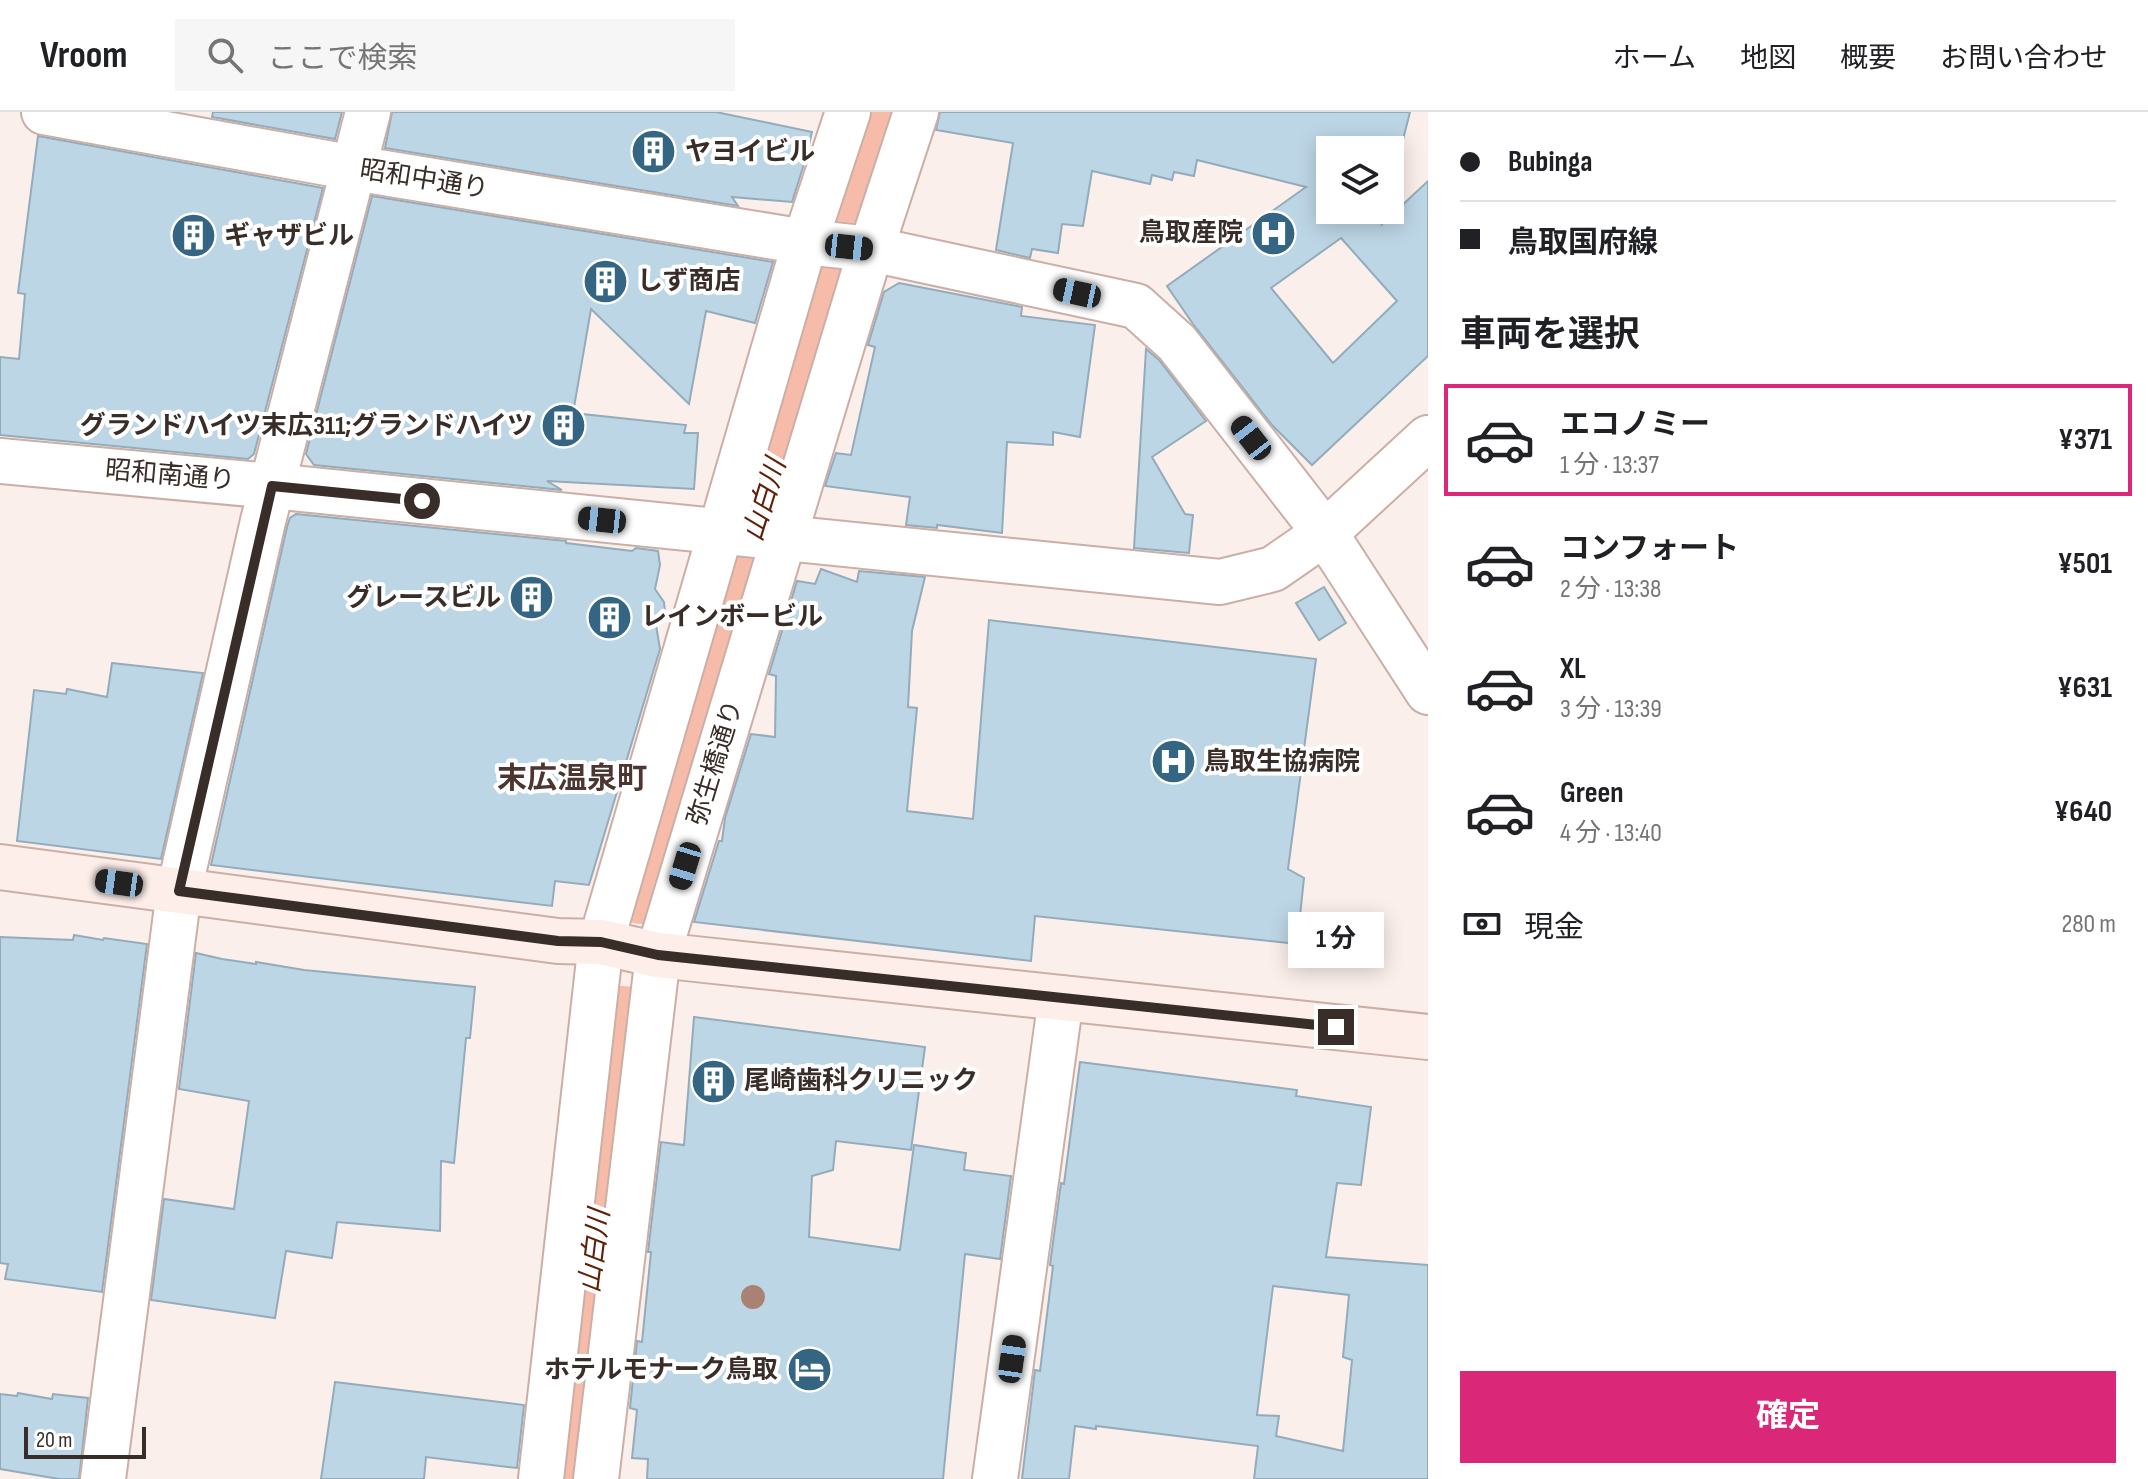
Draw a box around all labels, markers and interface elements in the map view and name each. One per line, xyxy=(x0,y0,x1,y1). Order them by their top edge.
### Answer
search box xyxy=(175,19,735,91)
text: Vroom xyxy=(40,33,127,78)
icon: search xyxy=(203,33,247,77)
text: ここで検索 xyxy=(267,41,417,77)
text: ホーム xyxy=(1613,42,1696,75)
text: 地図 xyxy=(1740,42,1796,75)
text: 概要 xyxy=(1840,42,1896,75)
text: お問い合わせ xyxy=(1940,42,2108,75)
building icon: ヤヨイビル xyxy=(630,128,678,176)
map controls xyxy=(1316,136,1404,224)
button: layers xyxy=(1316,136,1404,224)
place label: ヤヨイビル xyxy=(685,137,815,168)
text: Bubinga xyxy=(1508,144,1592,180)
street label: 昭和中通り xyxy=(357,155,491,205)
hospital icon: 鳥取産院 xyxy=(1250,209,1298,257)
building icon: ギャザビル xyxy=(169,212,217,260)
place label: 鳥取産院 xyxy=(1139,218,1243,249)
place label: ギャザビル xyxy=(224,221,354,252)
text: 鳥取国府線 xyxy=(1508,225,1658,261)
car xyxy=(824,233,874,261)
building icon: しず商店 xyxy=(582,257,630,305)
place label: しず商店 xyxy=(637,266,740,297)
car xyxy=(1051,276,1103,310)
text: 車両を選択 xyxy=(1460,314,1640,357)
building icon: グランドハイツ末広311;グランドハイツ xyxy=(540,402,588,450)
icon: car xyxy=(1464,404,1536,476)
text: エコノミー xyxy=(1560,407,1710,443)
place label: グランドハイツ末広311;グランドハイツ xyxy=(80,411,533,442)
car xyxy=(1227,412,1275,464)
text: ¥371 xyxy=(2058,422,2112,458)
text: 1 分 · 13:37 xyxy=(1560,450,1659,481)
water label: 山白川 xyxy=(737,452,794,545)
street label: 昭和南通り xyxy=(104,455,236,497)
route start xyxy=(404,483,440,519)
car xyxy=(577,506,627,534)
icon: car xyxy=(1464,528,1536,600)
text: コンフォート xyxy=(1560,531,1739,567)
text: ¥501 xyxy=(2057,546,2112,582)
building icon: グレースビル xyxy=(508,574,556,622)
text: 2 分 · 13:38 xyxy=(1560,574,1661,605)
place label: グレースビル xyxy=(346,583,501,614)
building icon: レインボービル xyxy=(586,593,634,641)
place label: レインボービル xyxy=(641,602,823,633)
text: XL xyxy=(1560,651,1586,687)
icon: car xyxy=(1464,652,1536,724)
text: ¥631 xyxy=(2057,670,2112,706)
text: 3 分 · 13:39 xyxy=(1560,694,1662,725)
street label: 弥生橋通り xyxy=(682,696,750,830)
hospital icon: 鳥取生協病院 xyxy=(1149,738,1197,786)
place label: 鳥取生協病院 xyxy=(1204,747,1360,778)
district label: 末広温泉町 xyxy=(497,761,647,797)
text: Green xyxy=(1560,775,1624,811)
icon: car xyxy=(1464,776,1536,848)
text: ¥640 xyxy=(2054,794,2112,830)
text: 4 分 · 13:40 xyxy=(1560,818,1662,849)
car xyxy=(667,840,703,892)
car xyxy=(94,868,144,898)
icon: cash xyxy=(1460,902,1504,946)
text: 280 m xyxy=(2061,909,2116,940)
text: 現金 xyxy=(1524,910,1584,946)
callout: 1 分 xyxy=(1288,911,1384,967)
text: 1 分 xyxy=(1316,924,1356,955)
route end xyxy=(1318,1009,1354,1045)
building icon: 尾崎歯科クリニック xyxy=(689,1057,737,1105)
place label: 尾崎歯科クリニック xyxy=(744,1066,978,1097)
water label: 山白川 xyxy=(574,1204,617,1295)
car xyxy=(997,1334,1027,1384)
hotel icon: ホテルモナーク鳥取 xyxy=(785,1346,833,1394)
place label: ホテルモナーク鳥取 xyxy=(544,1355,778,1386)
button: 確定 xyxy=(1460,1371,2116,1463)
scale bar xyxy=(24,1423,146,1459)
text: 20 m xyxy=(36,1427,73,1454)

